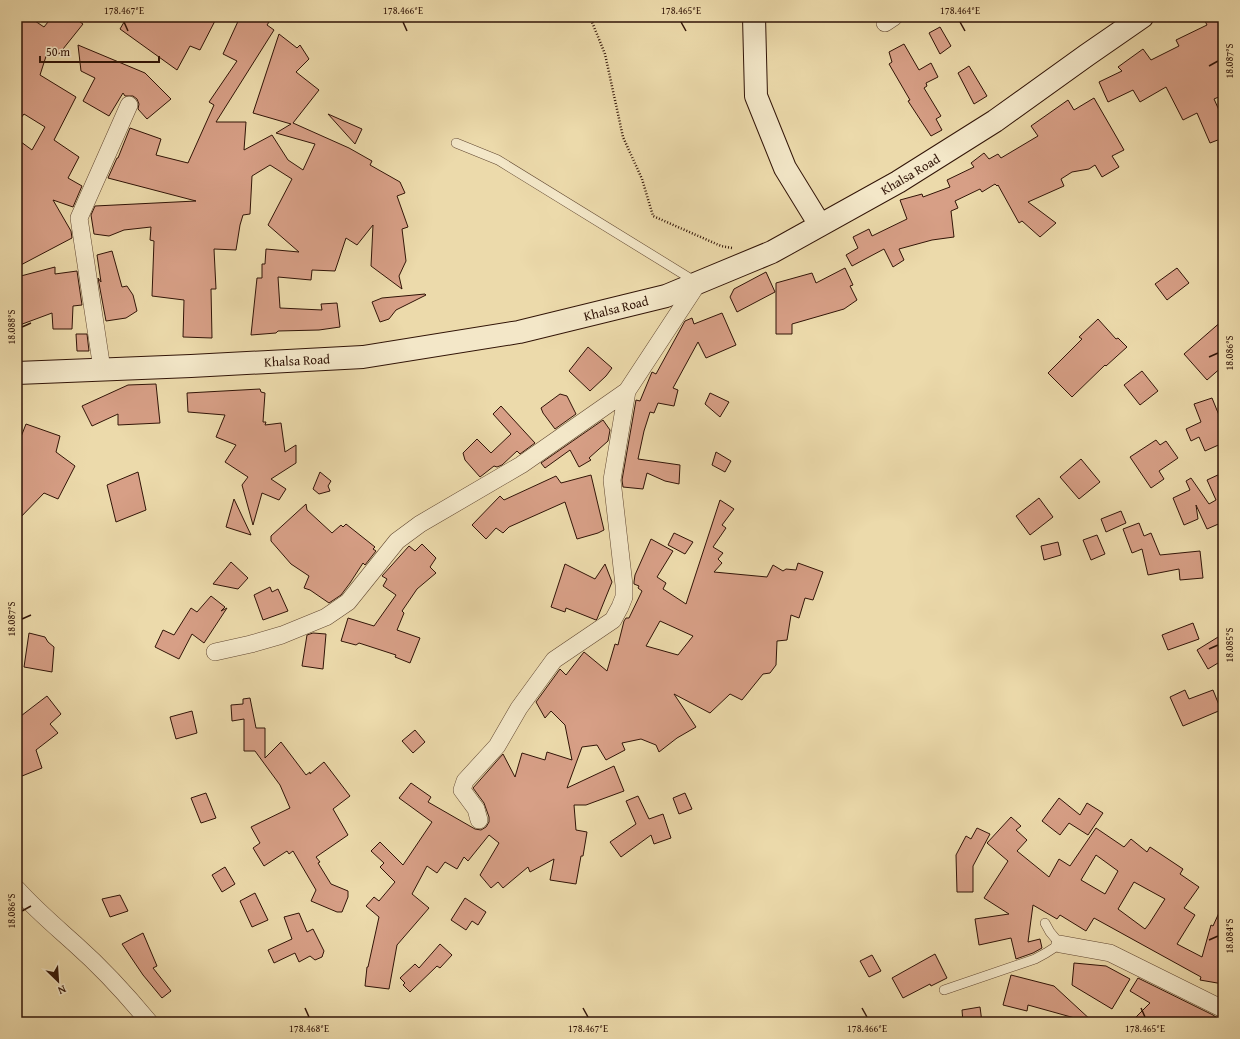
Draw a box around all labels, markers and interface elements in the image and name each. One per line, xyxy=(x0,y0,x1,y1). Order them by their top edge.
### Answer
text: 178.467°E xyxy=(104,3,144,18)
text: 178.466°E xyxy=(383,3,423,18)
text: 178.465°E xyxy=(661,3,701,18)
text: 178.464°E xyxy=(940,3,980,18)
scale bar xyxy=(40,38,159,64)
text: 50 m xyxy=(46,43,70,60)
text: 18.087°S xyxy=(1222,43,1237,78)
street label: Khalsa Road xyxy=(877,149,944,200)
street label: Khalsa Road xyxy=(582,291,651,326)
text: 18.088°S xyxy=(4,309,19,344)
text: 18.086°S xyxy=(1222,335,1237,370)
street label: Khalsa Road xyxy=(263,349,331,372)
text: 18.087°S xyxy=(4,601,19,636)
text: 18.085°S xyxy=(1222,627,1237,662)
text: 18.086°S xyxy=(4,893,19,928)
text: 18.084°S xyxy=(1222,918,1237,953)
north arrow xyxy=(38,961,78,1001)
text: N xyxy=(55,981,69,999)
text: 178.468°E xyxy=(289,1021,329,1036)
text: 178.467°E xyxy=(568,1021,608,1036)
text: 178.466°E xyxy=(847,1021,887,1036)
text: 178.465°E xyxy=(1125,1021,1165,1036)

